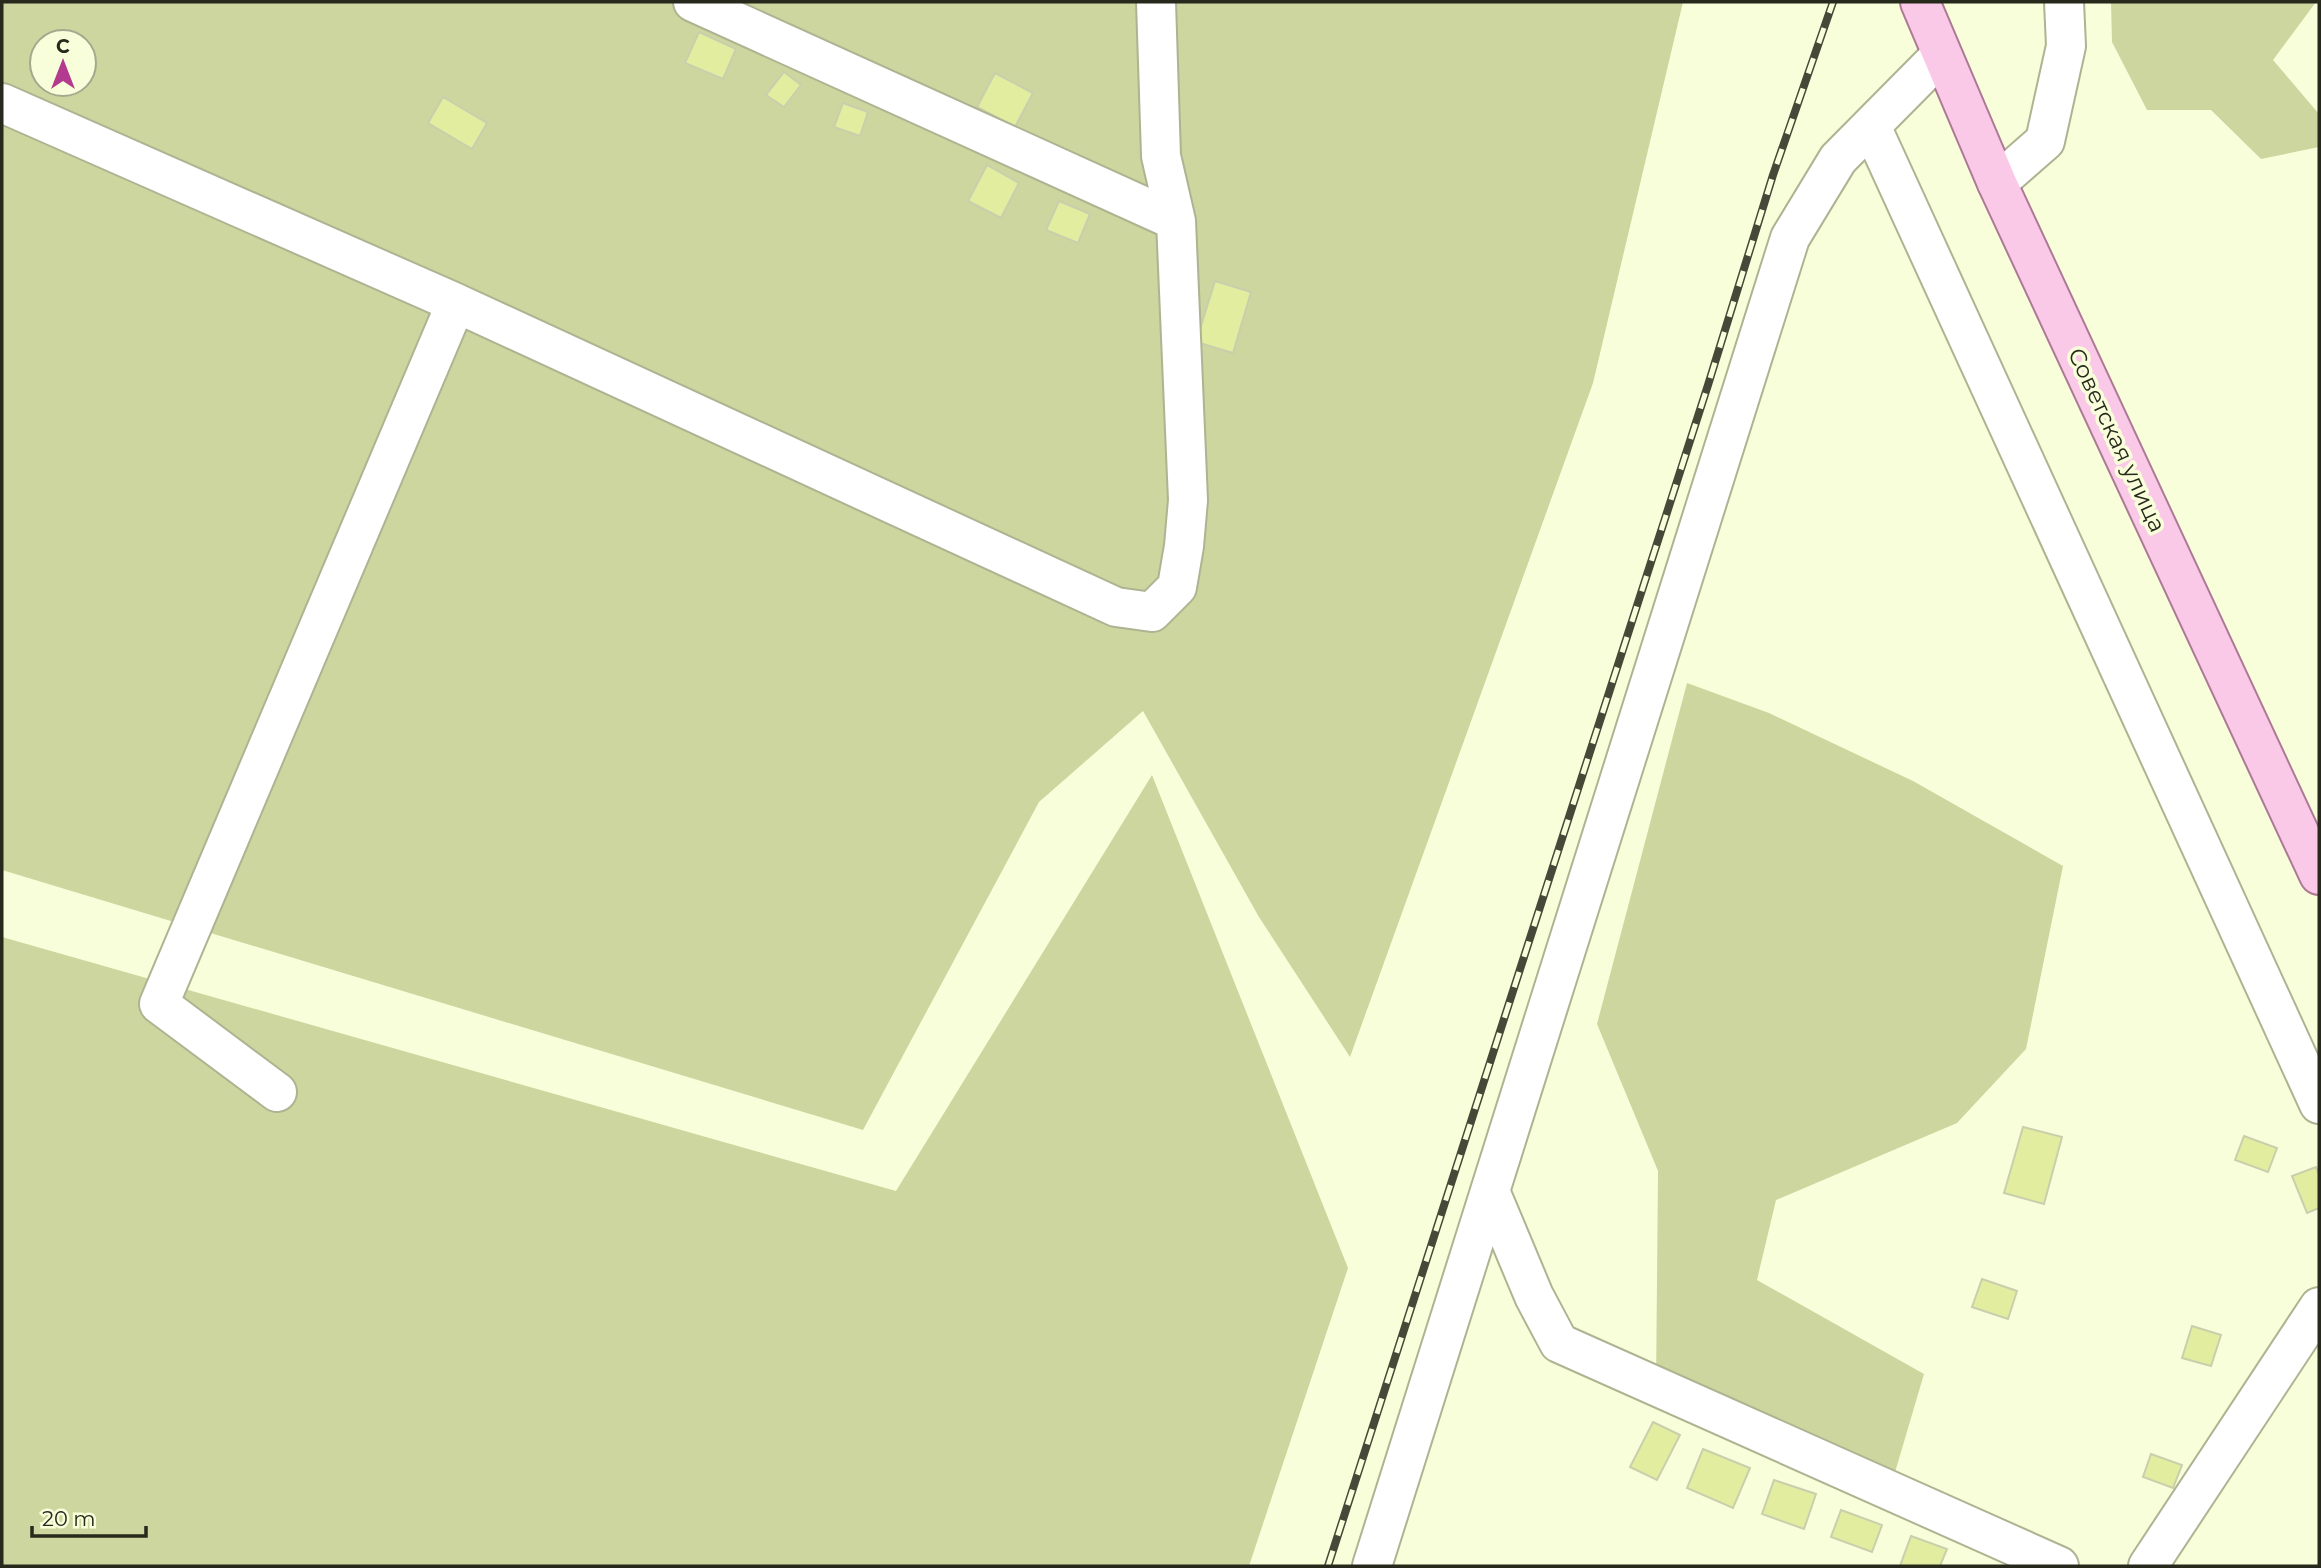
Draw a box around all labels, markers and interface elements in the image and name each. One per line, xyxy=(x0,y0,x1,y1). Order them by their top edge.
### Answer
north arrow xyxy=(28,28,98,98)
text: С xyxy=(56,35,70,58)
street label: Советская улица xyxy=(2062,344,2172,536)
scale bar xyxy=(32,1494,145,1538)
text: 20 m xyxy=(42,1506,96,1531)

